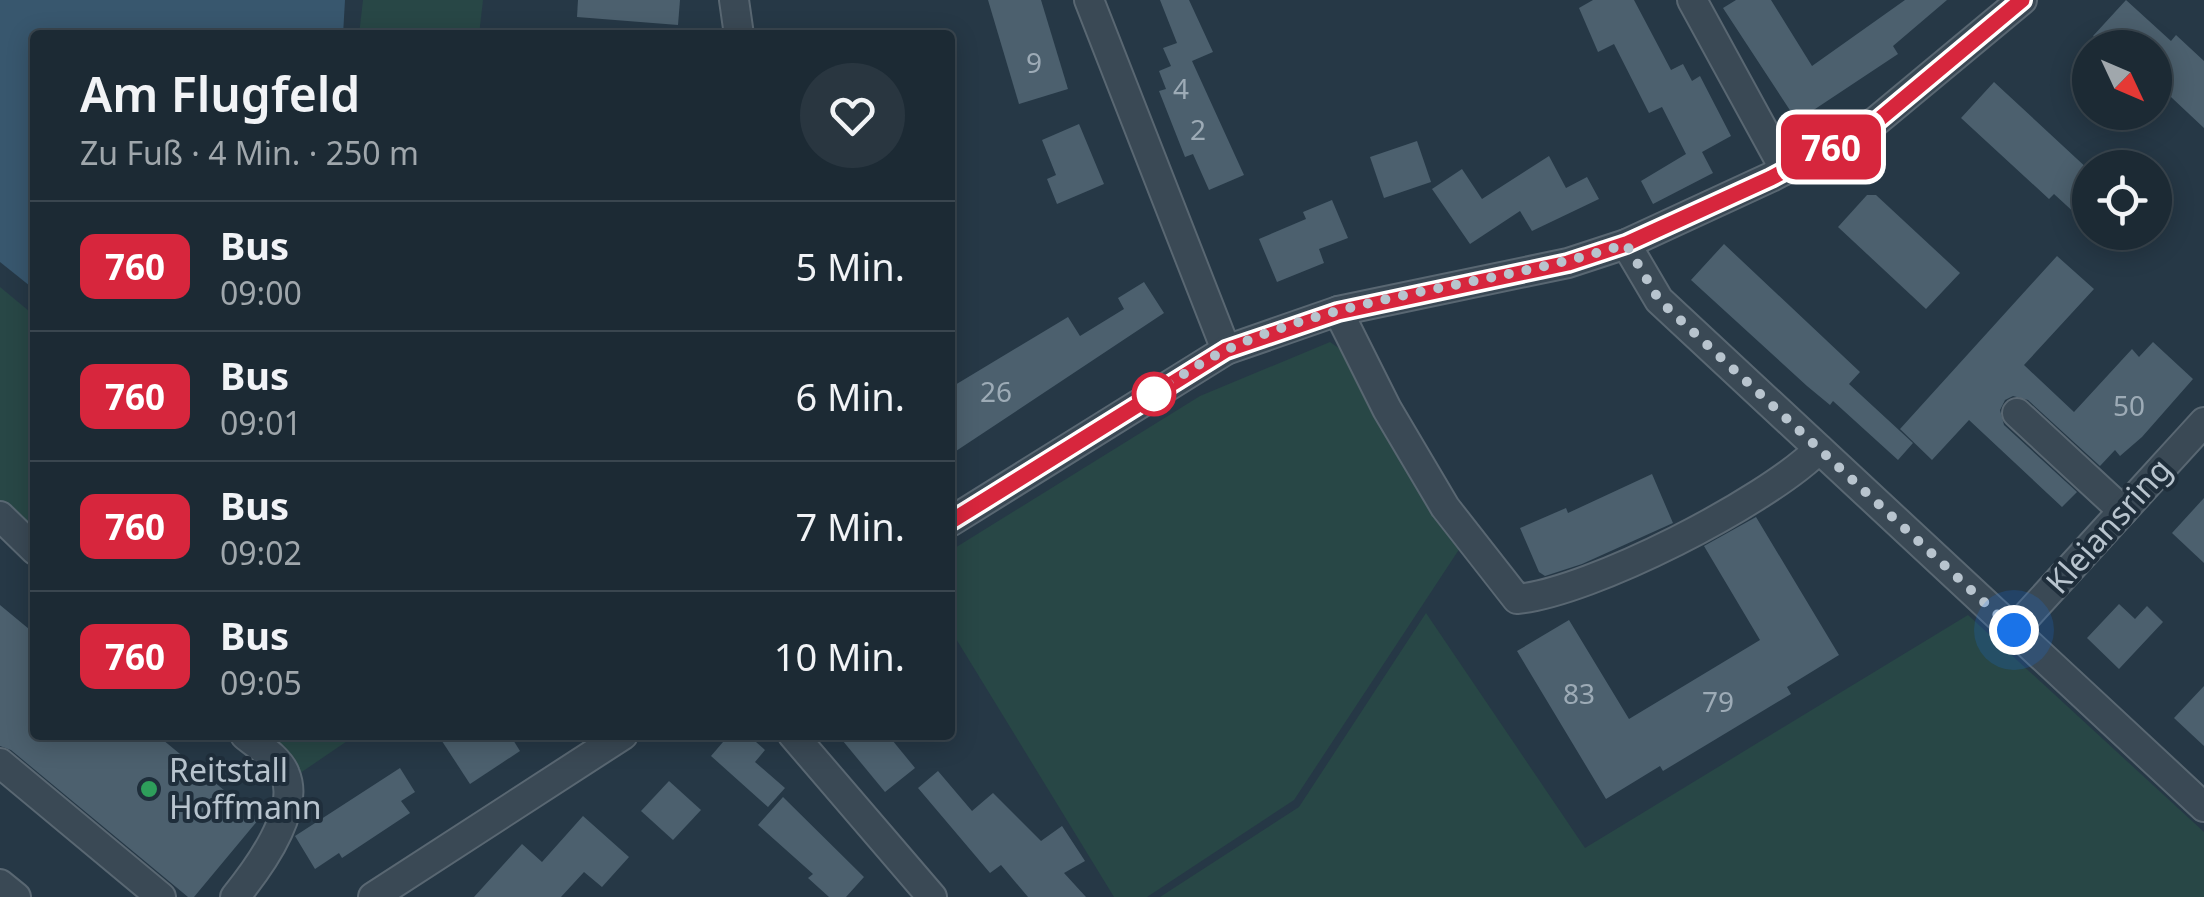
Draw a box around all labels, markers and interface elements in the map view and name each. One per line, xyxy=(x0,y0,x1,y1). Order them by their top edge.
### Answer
north arrow xyxy=(2072,30,2172,130)
map controls xyxy=(2072,30,2172,250)
house number: 9 xyxy=(1026,43,1042,81)
text: Am Flugfeld xyxy=(80,61,360,126)
button: heart xyxy=(800,63,905,168)
house number: 4 xyxy=(1173,69,1189,107)
house number: 2 xyxy=(1190,110,1206,148)
line badge: 760 xyxy=(1774,114,1888,180)
text: 760 xyxy=(1801,124,1861,171)
text: Zu Fuß · 4 Min. · 250 m xyxy=(80,131,419,174)
button: locate xyxy=(2072,150,2172,250)
text: Bus xyxy=(220,219,289,271)
text: 5 Min. xyxy=(795,240,905,292)
text: 760 xyxy=(105,243,165,290)
text: 09:00 xyxy=(220,271,302,314)
text: Bus xyxy=(220,349,289,401)
text: 6 Min. xyxy=(795,370,905,422)
house number: 26 xyxy=(980,372,1012,410)
text: 760 xyxy=(105,373,165,420)
unlabelled marker xyxy=(1133,373,1175,415)
house number: 50 xyxy=(2113,386,2145,424)
text: 09:01 xyxy=(220,401,302,444)
street label: Kleiansring xyxy=(2036,448,2180,602)
text: Bus xyxy=(220,479,289,531)
text: 7 Min. xyxy=(795,500,905,552)
text: 760 xyxy=(105,503,165,550)
text: 09:02 xyxy=(220,531,302,574)
your location xyxy=(1989,605,2039,655)
text: Bus xyxy=(220,609,289,661)
text: 10 Min. xyxy=(774,630,905,682)
text: 760 xyxy=(105,633,165,680)
text: 09:05 xyxy=(220,661,302,704)
house number: 83 xyxy=(1563,674,1595,712)
house number: 79 xyxy=(1702,682,1734,720)
place label: Reitstall Hoffmann xyxy=(169,748,322,828)
marker: Reitstall Hoffmann xyxy=(138,778,160,800)

